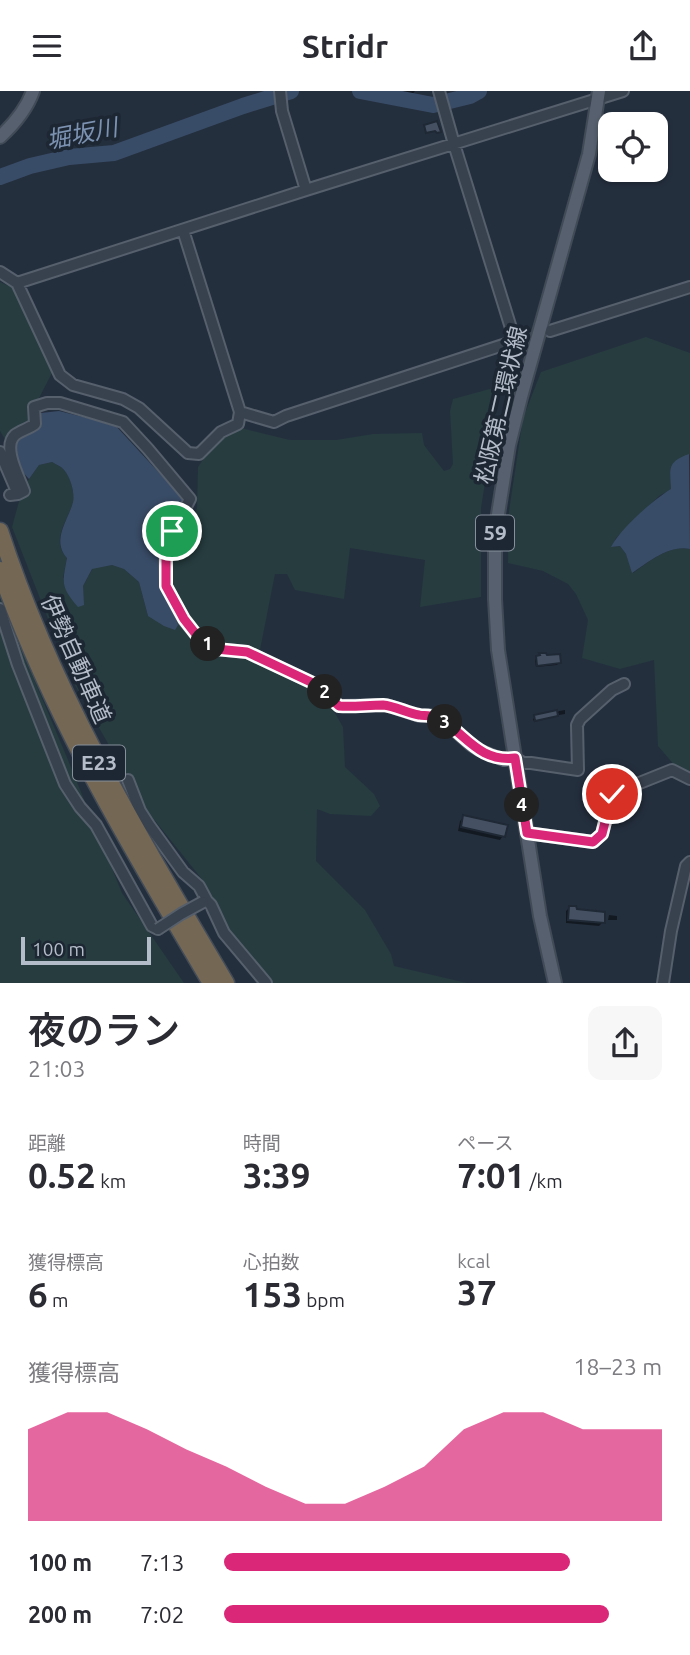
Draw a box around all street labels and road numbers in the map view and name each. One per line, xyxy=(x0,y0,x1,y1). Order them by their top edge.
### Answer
street label: 松阪第二環状線 xyxy=(470,324,531,486)
road number: 59 xyxy=(476,515,514,551)
street label: 伊勢自動車道 xyxy=(37,591,116,727)
road number: E23 xyxy=(73,745,125,781)

